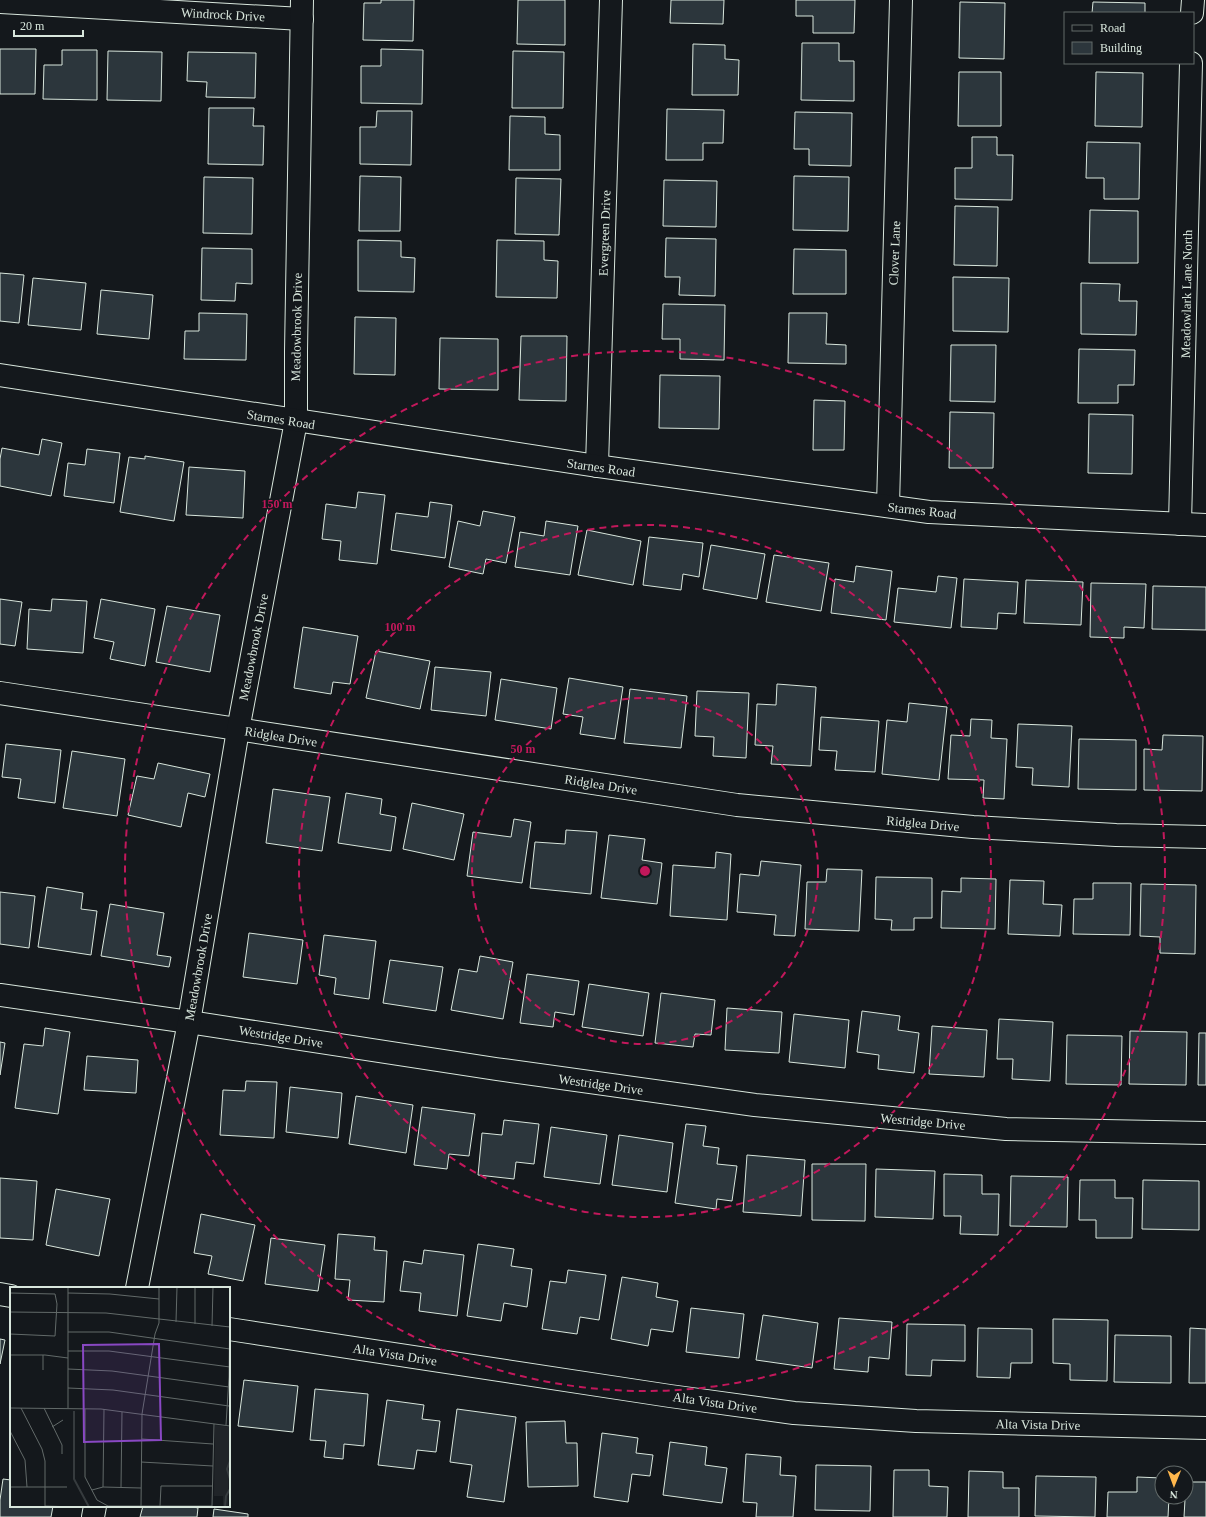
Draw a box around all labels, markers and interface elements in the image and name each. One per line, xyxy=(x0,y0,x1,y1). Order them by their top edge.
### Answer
street label: Windrock Drive xyxy=(180,5,266,24)
scale bar xyxy=(14,12,83,38)
legend xyxy=(1064,12,1194,64)
text: 20 m xyxy=(20,19,45,33)
text: Road xyxy=(1100,21,1125,35)
text: Building xyxy=(1100,41,1142,55)
street label: Evergreen Drive xyxy=(596,190,614,276)
street label: Clover Lane xyxy=(886,220,903,286)
street label: Meadowlark Lane North xyxy=(1178,229,1195,358)
street label: Meadowbrook Drive xyxy=(288,272,305,381)
street label: Starnes Road xyxy=(246,407,317,432)
street label: Starnes Road xyxy=(566,455,637,480)
text: 150 m xyxy=(262,497,293,511)
street label: Starnes Road xyxy=(887,499,958,522)
street label: Meadowbrook Drive xyxy=(236,592,271,702)
text: 100 m xyxy=(385,620,416,634)
street label: Ridglea Drive xyxy=(244,723,319,750)
text: 50 m xyxy=(511,742,536,756)
street label: Ridglea Drive xyxy=(564,771,639,798)
street label: Ridglea Drive xyxy=(886,813,960,834)
centre of rings xyxy=(638,864,652,878)
street label: Meadowbrook Drive xyxy=(182,912,215,1022)
street label: Westridge Drive xyxy=(238,1022,324,1051)
street label: Westridge Drive xyxy=(558,1071,644,1098)
street label: Westridge Drive xyxy=(880,1110,966,1133)
inset map xyxy=(10,1287,230,1507)
street label: Alta Vista Drive xyxy=(352,1340,438,1369)
street label: Alta Vista Drive xyxy=(672,1389,758,1416)
street label: Alta Vista Drive xyxy=(995,1416,1081,1433)
north arrow xyxy=(1154,1465,1194,1505)
text: N xyxy=(1170,1489,1178,1501)

